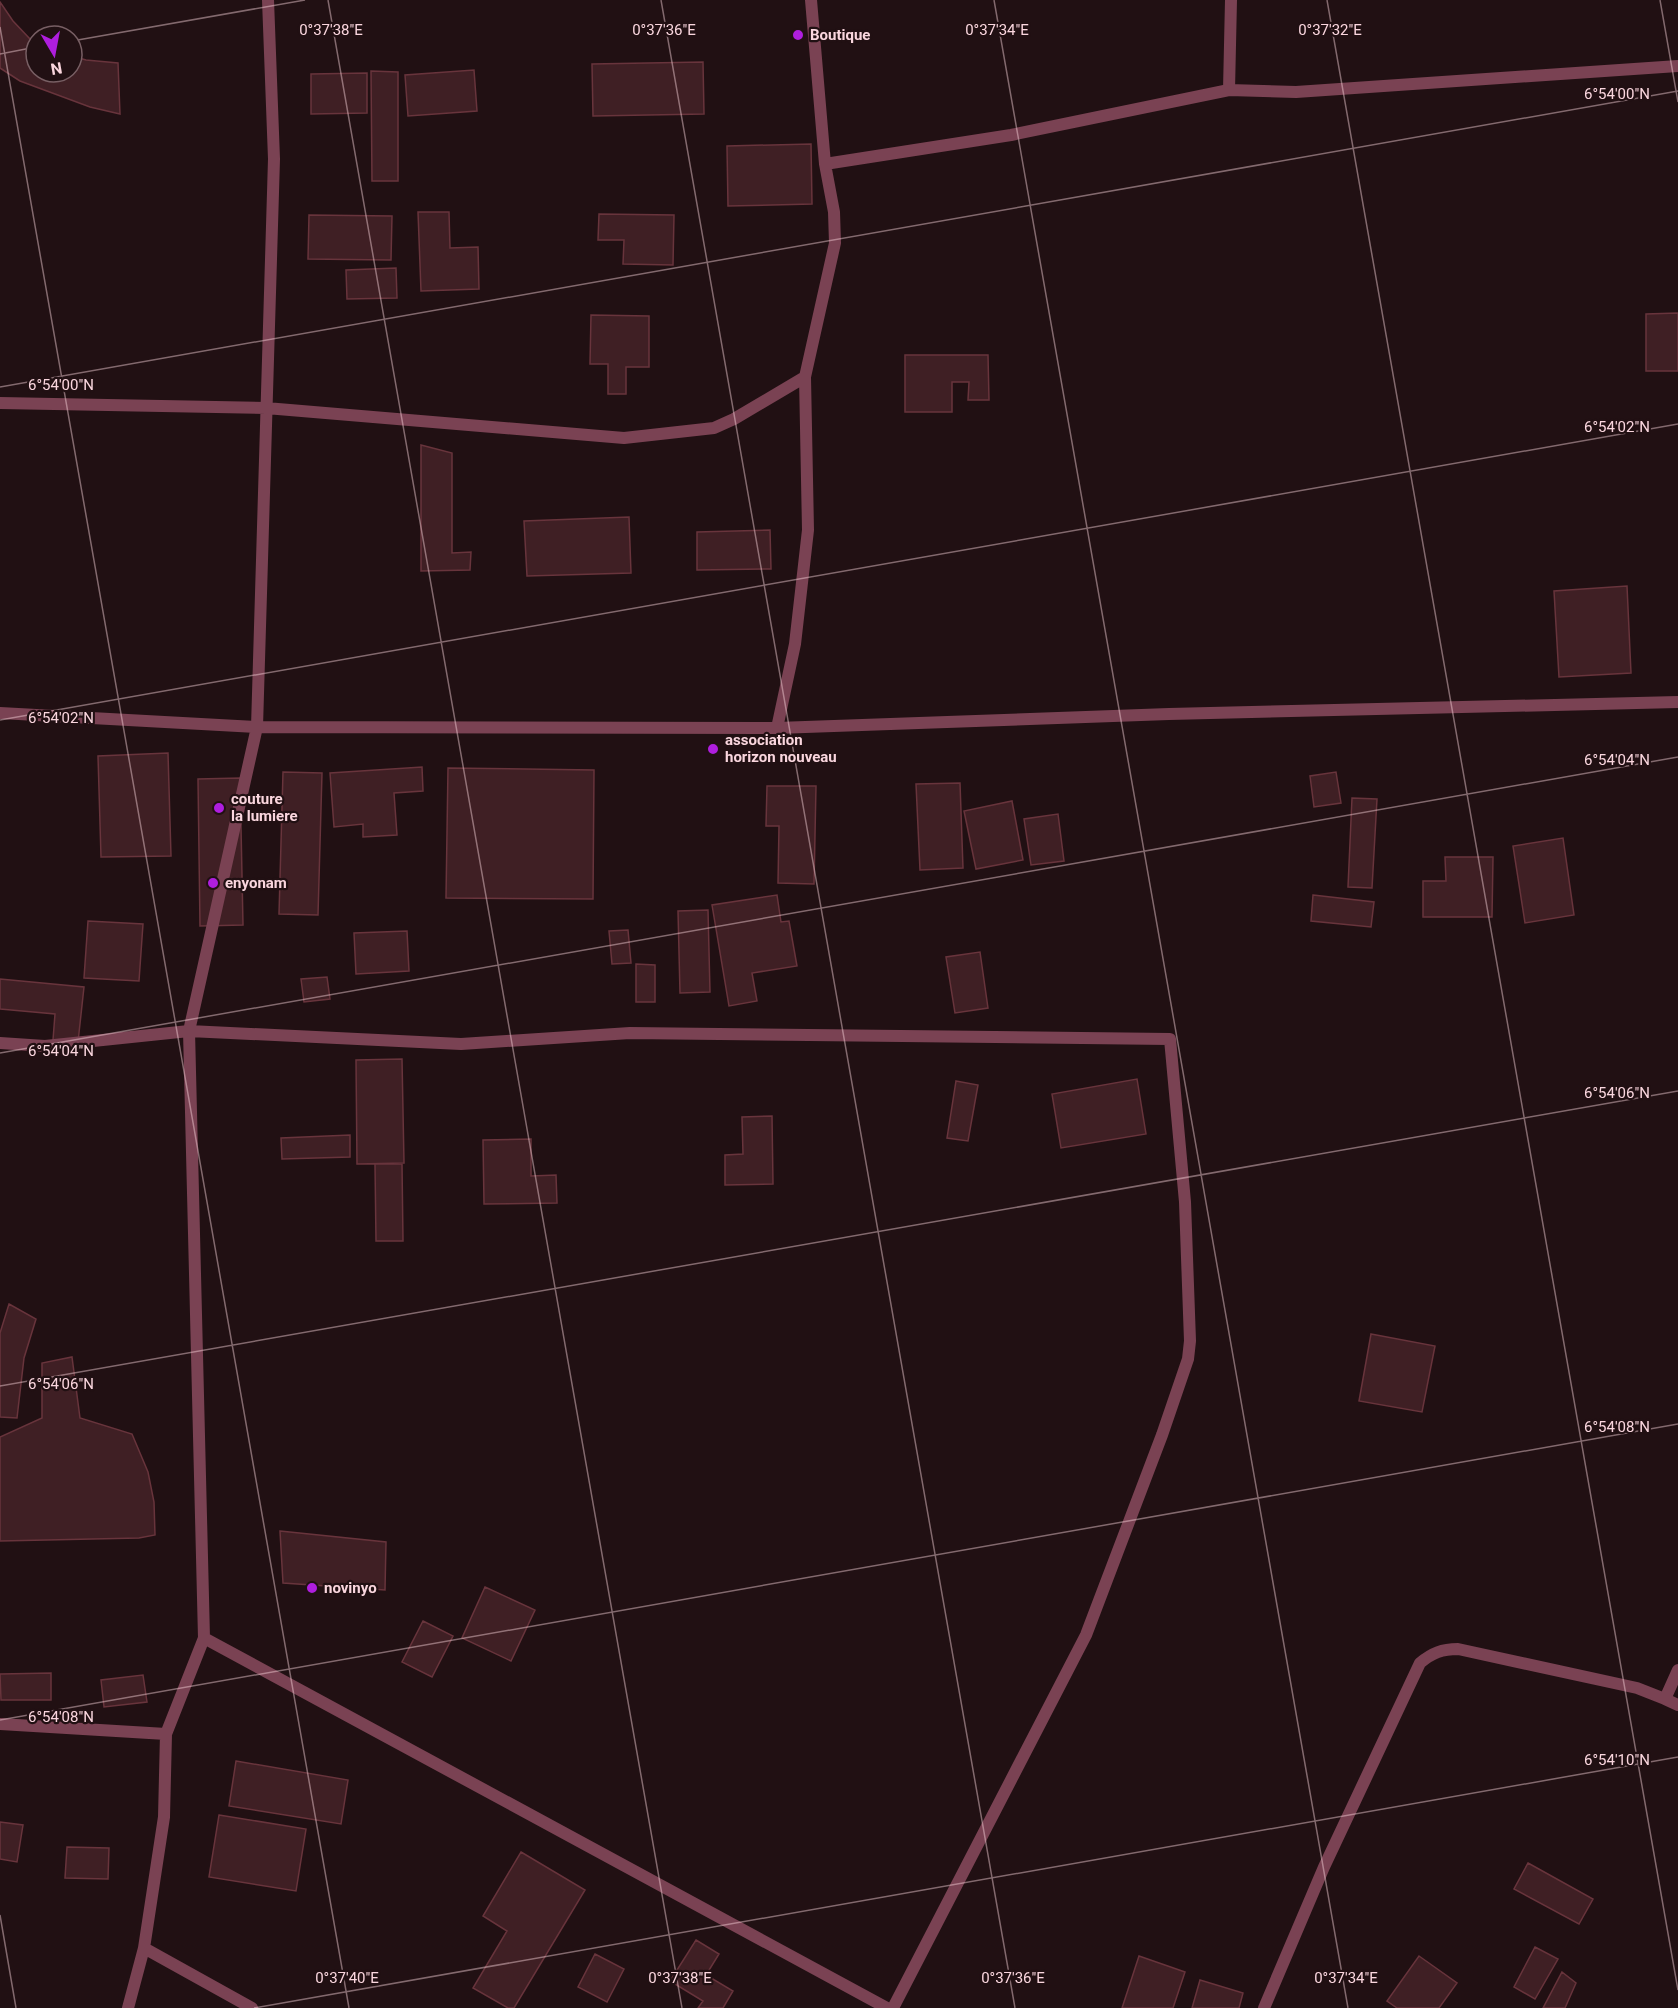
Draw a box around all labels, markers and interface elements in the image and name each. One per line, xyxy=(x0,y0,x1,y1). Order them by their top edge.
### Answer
text: 0°37'38"E xyxy=(299,21,363,39)
text: 0°37'36"E xyxy=(632,21,696,39)
text: 0°37'34"E xyxy=(965,21,1029,39)
text: 0°37'32"E xyxy=(1298,21,1362,39)
north arrow xyxy=(24,24,84,84)
place label: Boutique xyxy=(810,26,870,44)
marker: Boutique xyxy=(791,28,805,42)
text: N xyxy=(49,58,64,79)
text: 6°54'00"N xyxy=(1584,85,1650,103)
text: 6°54'00"N xyxy=(28,376,94,394)
text: 6°54'02"N xyxy=(1584,418,1650,436)
text: 6°54'02"N xyxy=(28,709,94,727)
place label: association horizon nouveau xyxy=(725,731,837,766)
marker: association horizon nouveau xyxy=(706,742,720,756)
text: 6°54'04"N xyxy=(1584,751,1650,769)
place label: couture la lumiere xyxy=(231,790,298,825)
marker: couture la lumiere xyxy=(212,801,226,815)
place label: enyonam xyxy=(225,874,287,892)
marker: enyonam xyxy=(206,876,220,890)
text: 6°54'04"N xyxy=(28,1042,94,1060)
text: 6°54'06"N xyxy=(1584,1084,1650,1102)
text: 6°54'06"N xyxy=(28,1375,94,1393)
text: 6°54'08"N xyxy=(1584,1418,1650,1436)
place label: novinyo xyxy=(324,1579,377,1597)
marker: novinyo xyxy=(305,1581,319,1595)
text: 6°54'08"N xyxy=(28,1708,94,1726)
text: 6°54'10"N xyxy=(1584,1751,1650,1769)
text: 0°37'40"E xyxy=(315,1969,379,1987)
text: 0°37'38"E xyxy=(648,1969,712,1987)
text: 0°37'36"E xyxy=(981,1969,1045,1987)
text: 0°37'34"E xyxy=(1314,1969,1378,1987)

